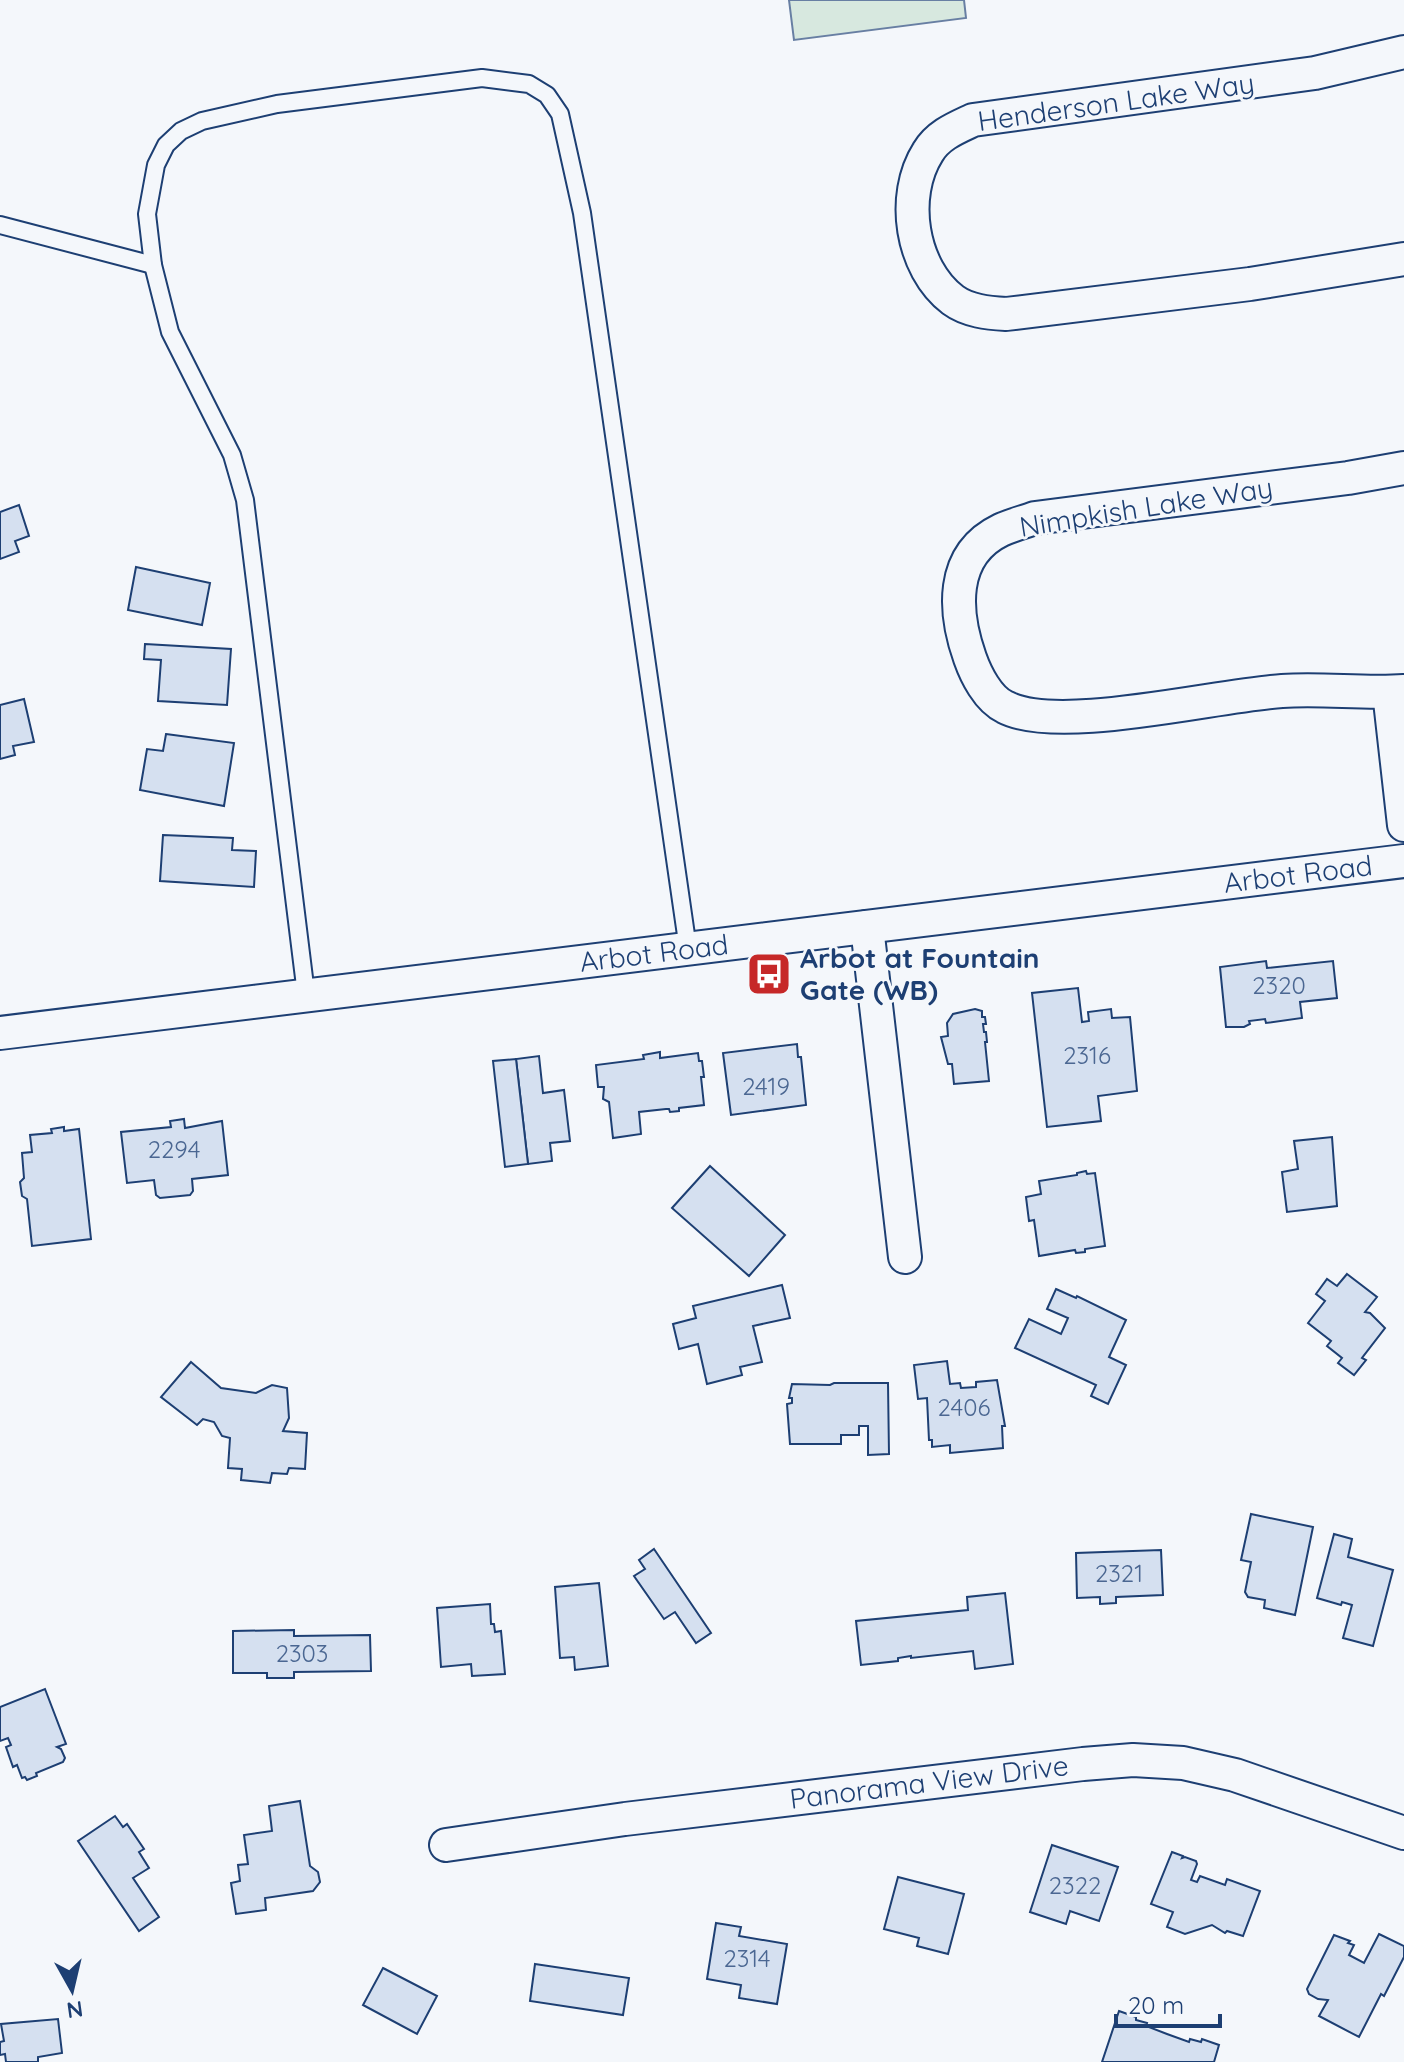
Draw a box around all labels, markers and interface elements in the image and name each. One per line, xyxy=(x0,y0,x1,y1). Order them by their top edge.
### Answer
street label: Henderson Lake Way xyxy=(975,65,1256,138)
street label: Nimpkish Lake Way xyxy=(1017,469,1275,544)
street label: Arbot Road xyxy=(1222,847,1374,900)
street label: Arbot Road xyxy=(578,926,730,979)
place label: Arbot at Fountain Gate (WB) xyxy=(800,940,1040,1007)
bus stop icon: Arbot at Fountain Gate (WB) xyxy=(745,950,793,998)
house number: 2320 xyxy=(1252,970,1306,1000)
house number: 2316 xyxy=(1063,1040,1111,1070)
house number: 2419 xyxy=(742,1071,790,1101)
house number: 2294 xyxy=(148,1134,200,1164)
house number: 2406 xyxy=(938,1392,990,1422)
house number: 2321 xyxy=(1095,1558,1143,1588)
house number: 2303 xyxy=(276,1638,328,1668)
street label: Panorama View Drive xyxy=(788,1747,1070,1816)
house number: 2322 xyxy=(1049,1870,1101,1900)
house number: 2314 xyxy=(723,1943,771,1973)
north arrow xyxy=(32,1950,112,2030)
scale bar xyxy=(1116,1978,1220,2028)
text: 20 m xyxy=(1128,1990,1184,2020)
text: N xyxy=(65,1995,85,2025)

